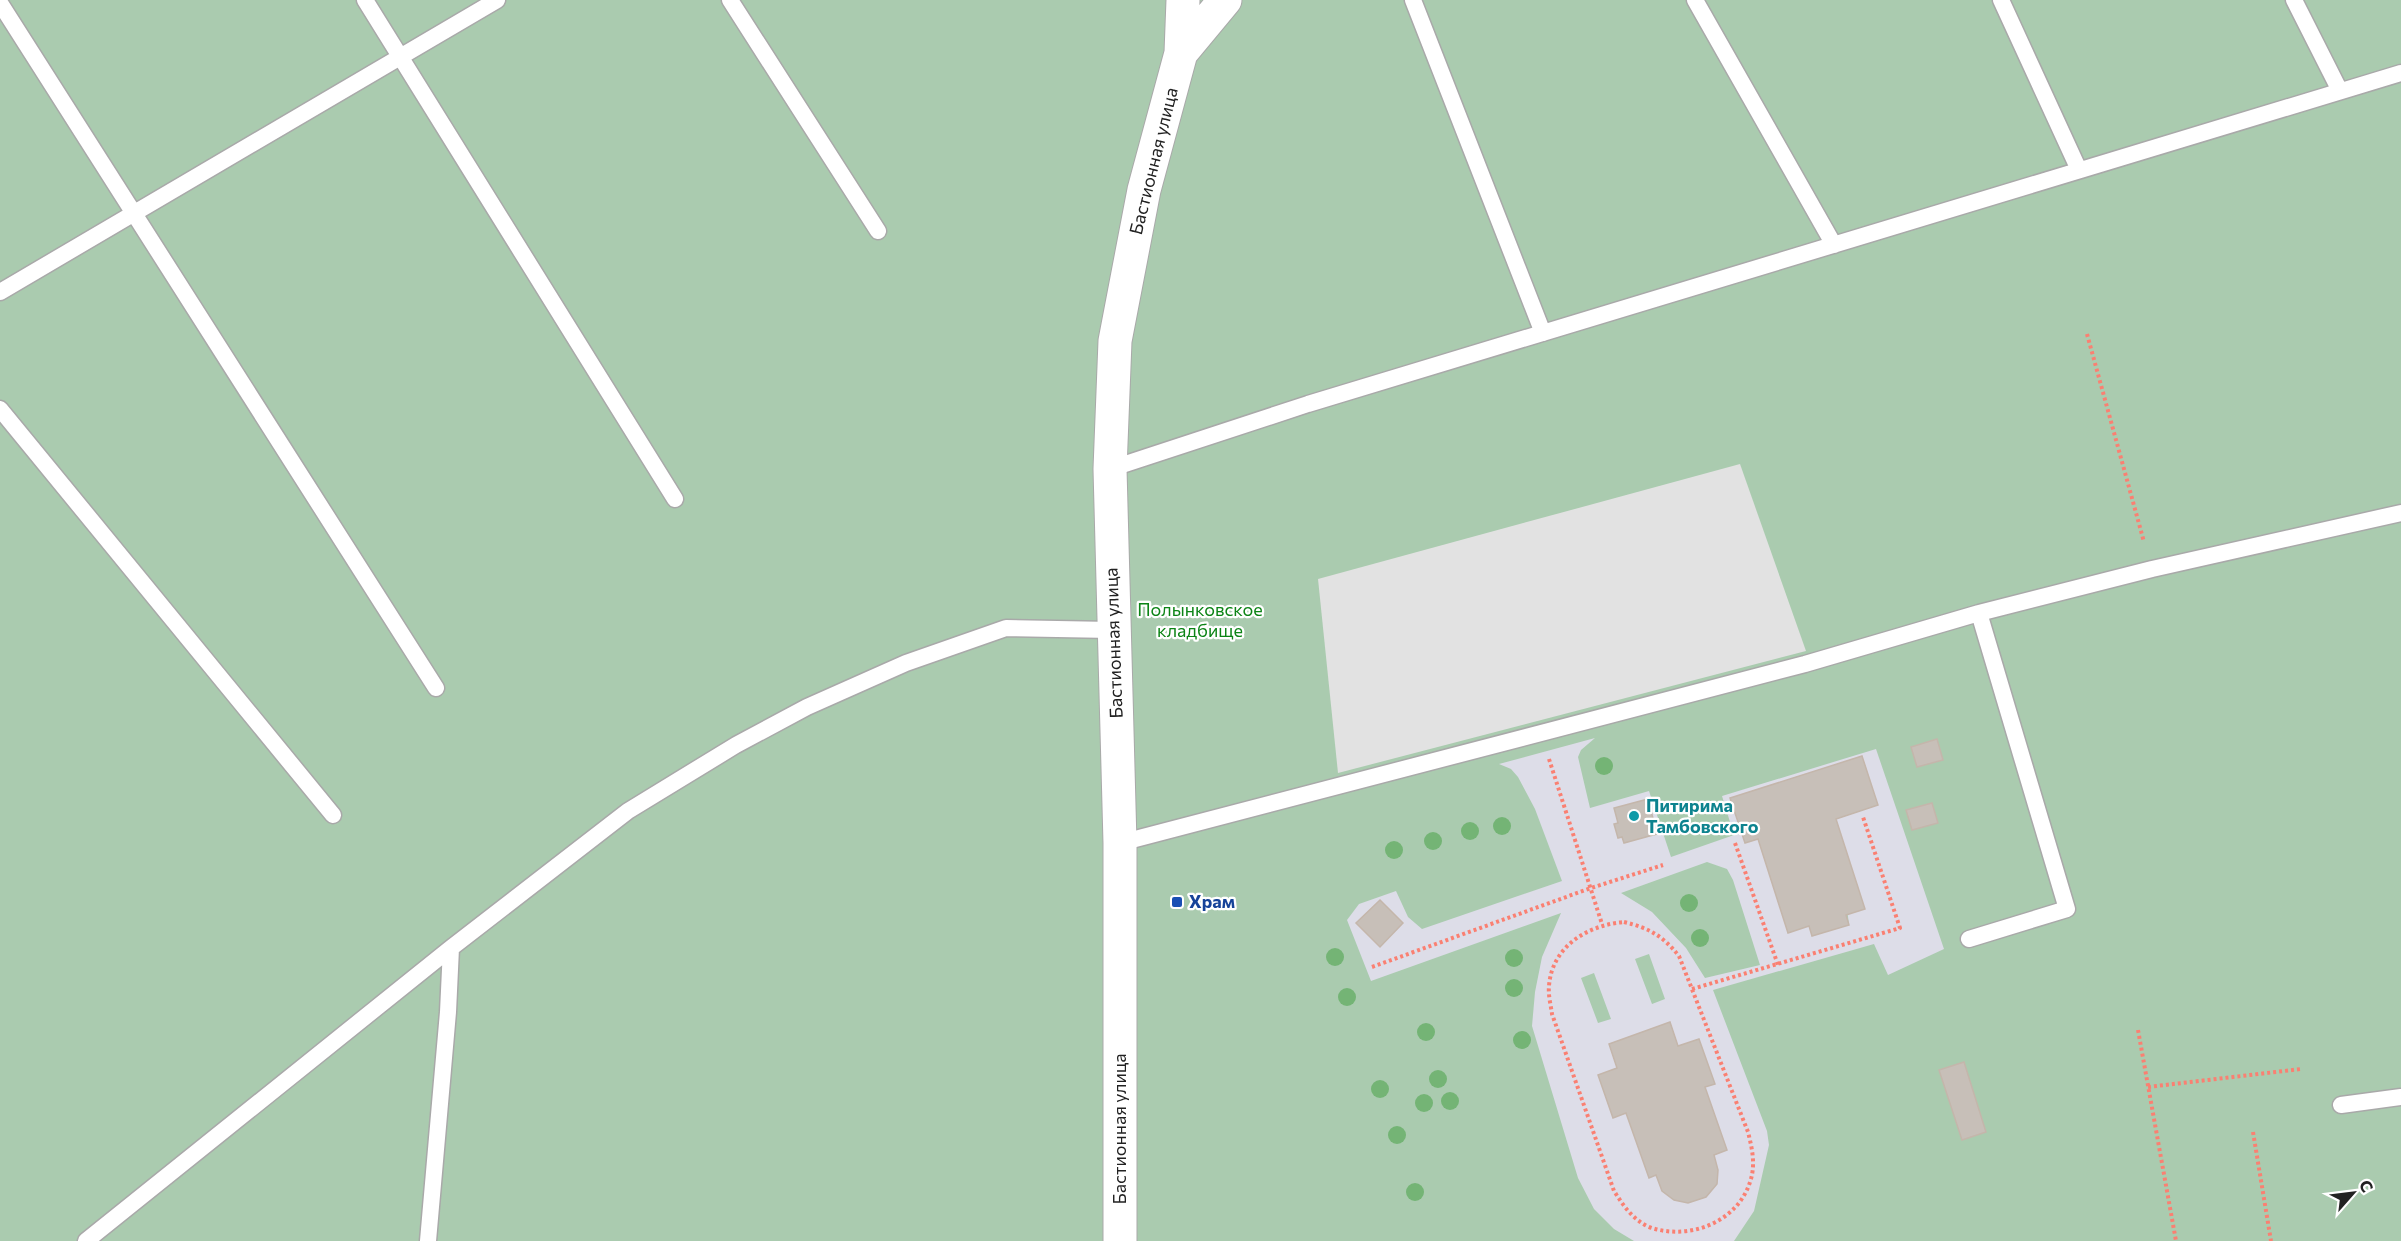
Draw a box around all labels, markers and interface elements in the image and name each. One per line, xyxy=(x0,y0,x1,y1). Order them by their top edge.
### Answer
street label: Бастионная улица xyxy=(1124,85,1182,237)
street label: Бастионная улица xyxy=(1099,567,1127,719)
park label: Полынковское кладбище xyxy=(1137,598,1263,641)
place label: Питирима Тамбовского xyxy=(1646,794,1759,837)
marker: Питирима Тамбовского xyxy=(1627,809,1641,823)
place label: Храм xyxy=(1189,890,1235,912)
marker: Храм xyxy=(1170,895,1184,909)
street label: Бастионная улица xyxy=(1108,1053,1130,1205)
north arrow xyxy=(2323,1163,2383,1223)
text: С xyxy=(2356,1176,2378,1195)

